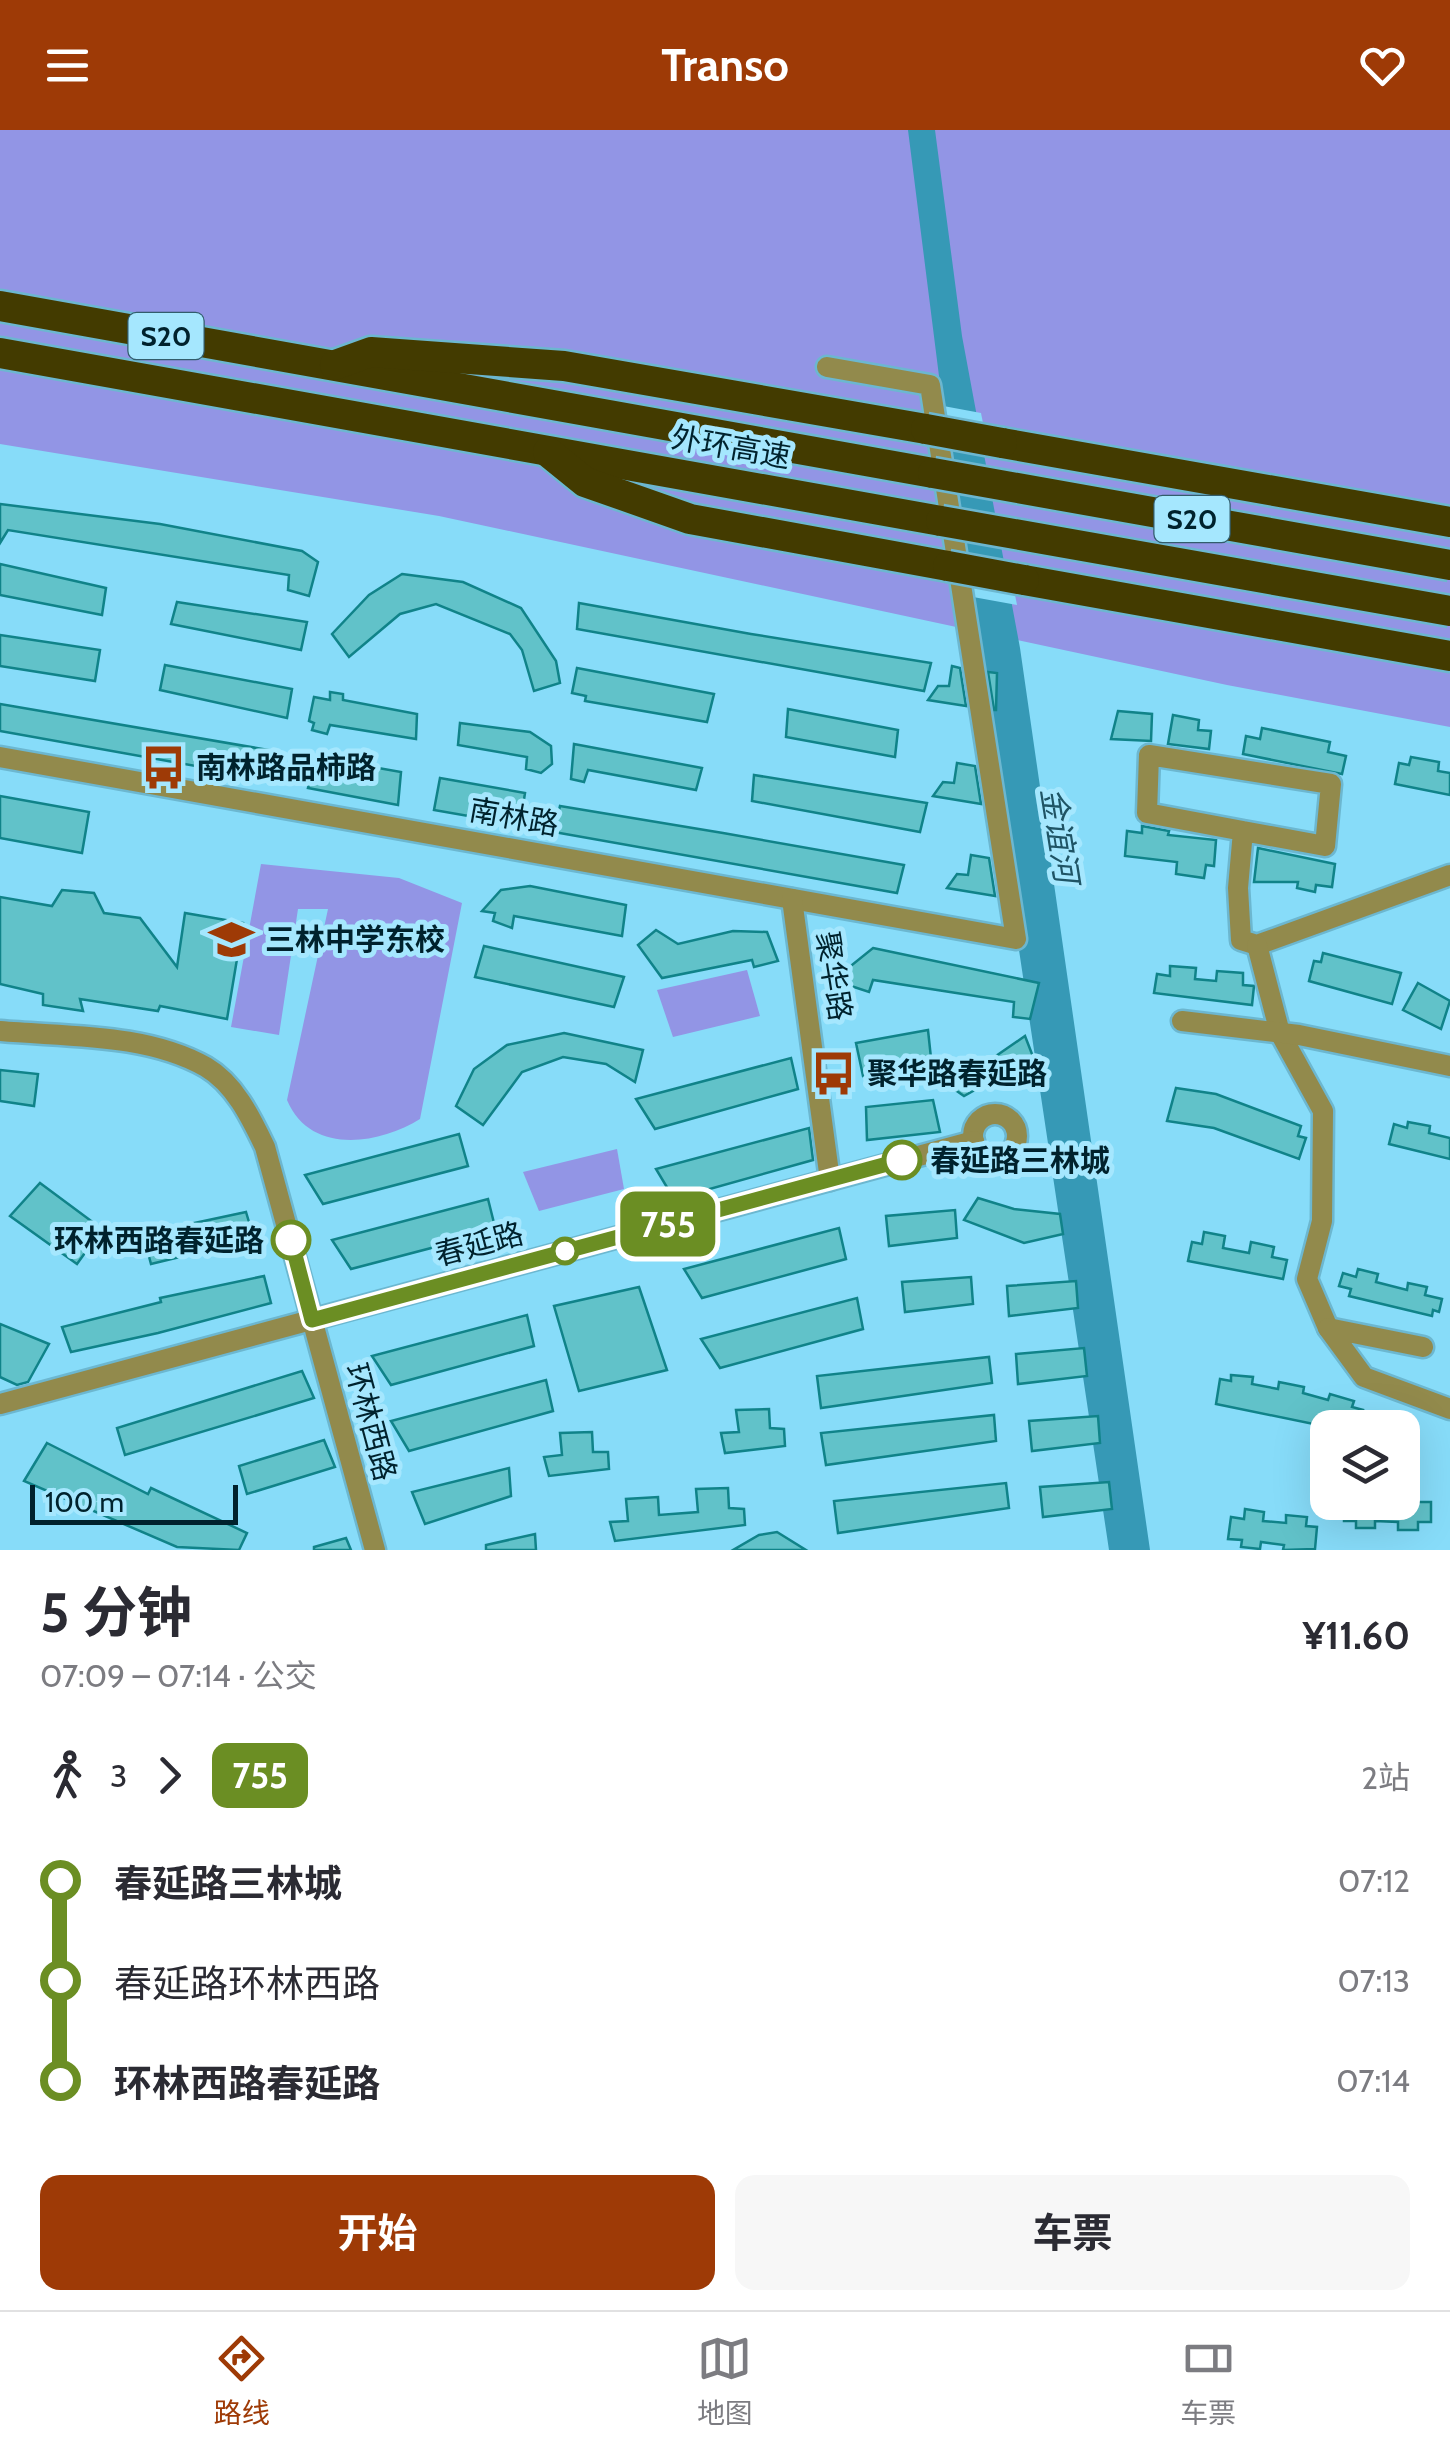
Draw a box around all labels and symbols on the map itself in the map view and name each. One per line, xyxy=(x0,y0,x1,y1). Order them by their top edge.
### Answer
road number: S20 xyxy=(128,313,204,359)
street label: 外环高速 xyxy=(669,418,793,476)
road number: S20 xyxy=(1154,496,1230,542)
bus stop icon: 南林路品柿路 xyxy=(139,743,187,791)
place label: 南林路品柿路 xyxy=(196,749,376,786)
water label: 金谊河 xyxy=(1033,785,1088,891)
street label: 南林路 xyxy=(466,791,562,843)
school or university icon: 三林中学东校 xyxy=(208,915,256,963)
place label: 三林中学东校 xyxy=(265,921,445,958)
street label: 聚华路 xyxy=(809,929,859,1023)
bus stop icon: 聚华路春延路 xyxy=(810,1049,858,1097)
place label: 聚华路春延路 xyxy=(867,1055,1047,1092)
marker: 春延路三林城 xyxy=(883,1141,921,1179)
place label: 春延路三林城 xyxy=(930,1142,1110,1179)
line badge: 755 xyxy=(610,1192,726,1256)
street label: 春延路 xyxy=(431,1214,527,1274)
marker: 环林西路春延路 xyxy=(272,1221,310,1259)
place label: 环林西路春延路 xyxy=(54,1222,264,1259)
unlabelled marker xyxy=(552,1238,578,1264)
street label: 环林西路 xyxy=(338,1359,404,1485)
scale bar xyxy=(30,1480,238,1524)

